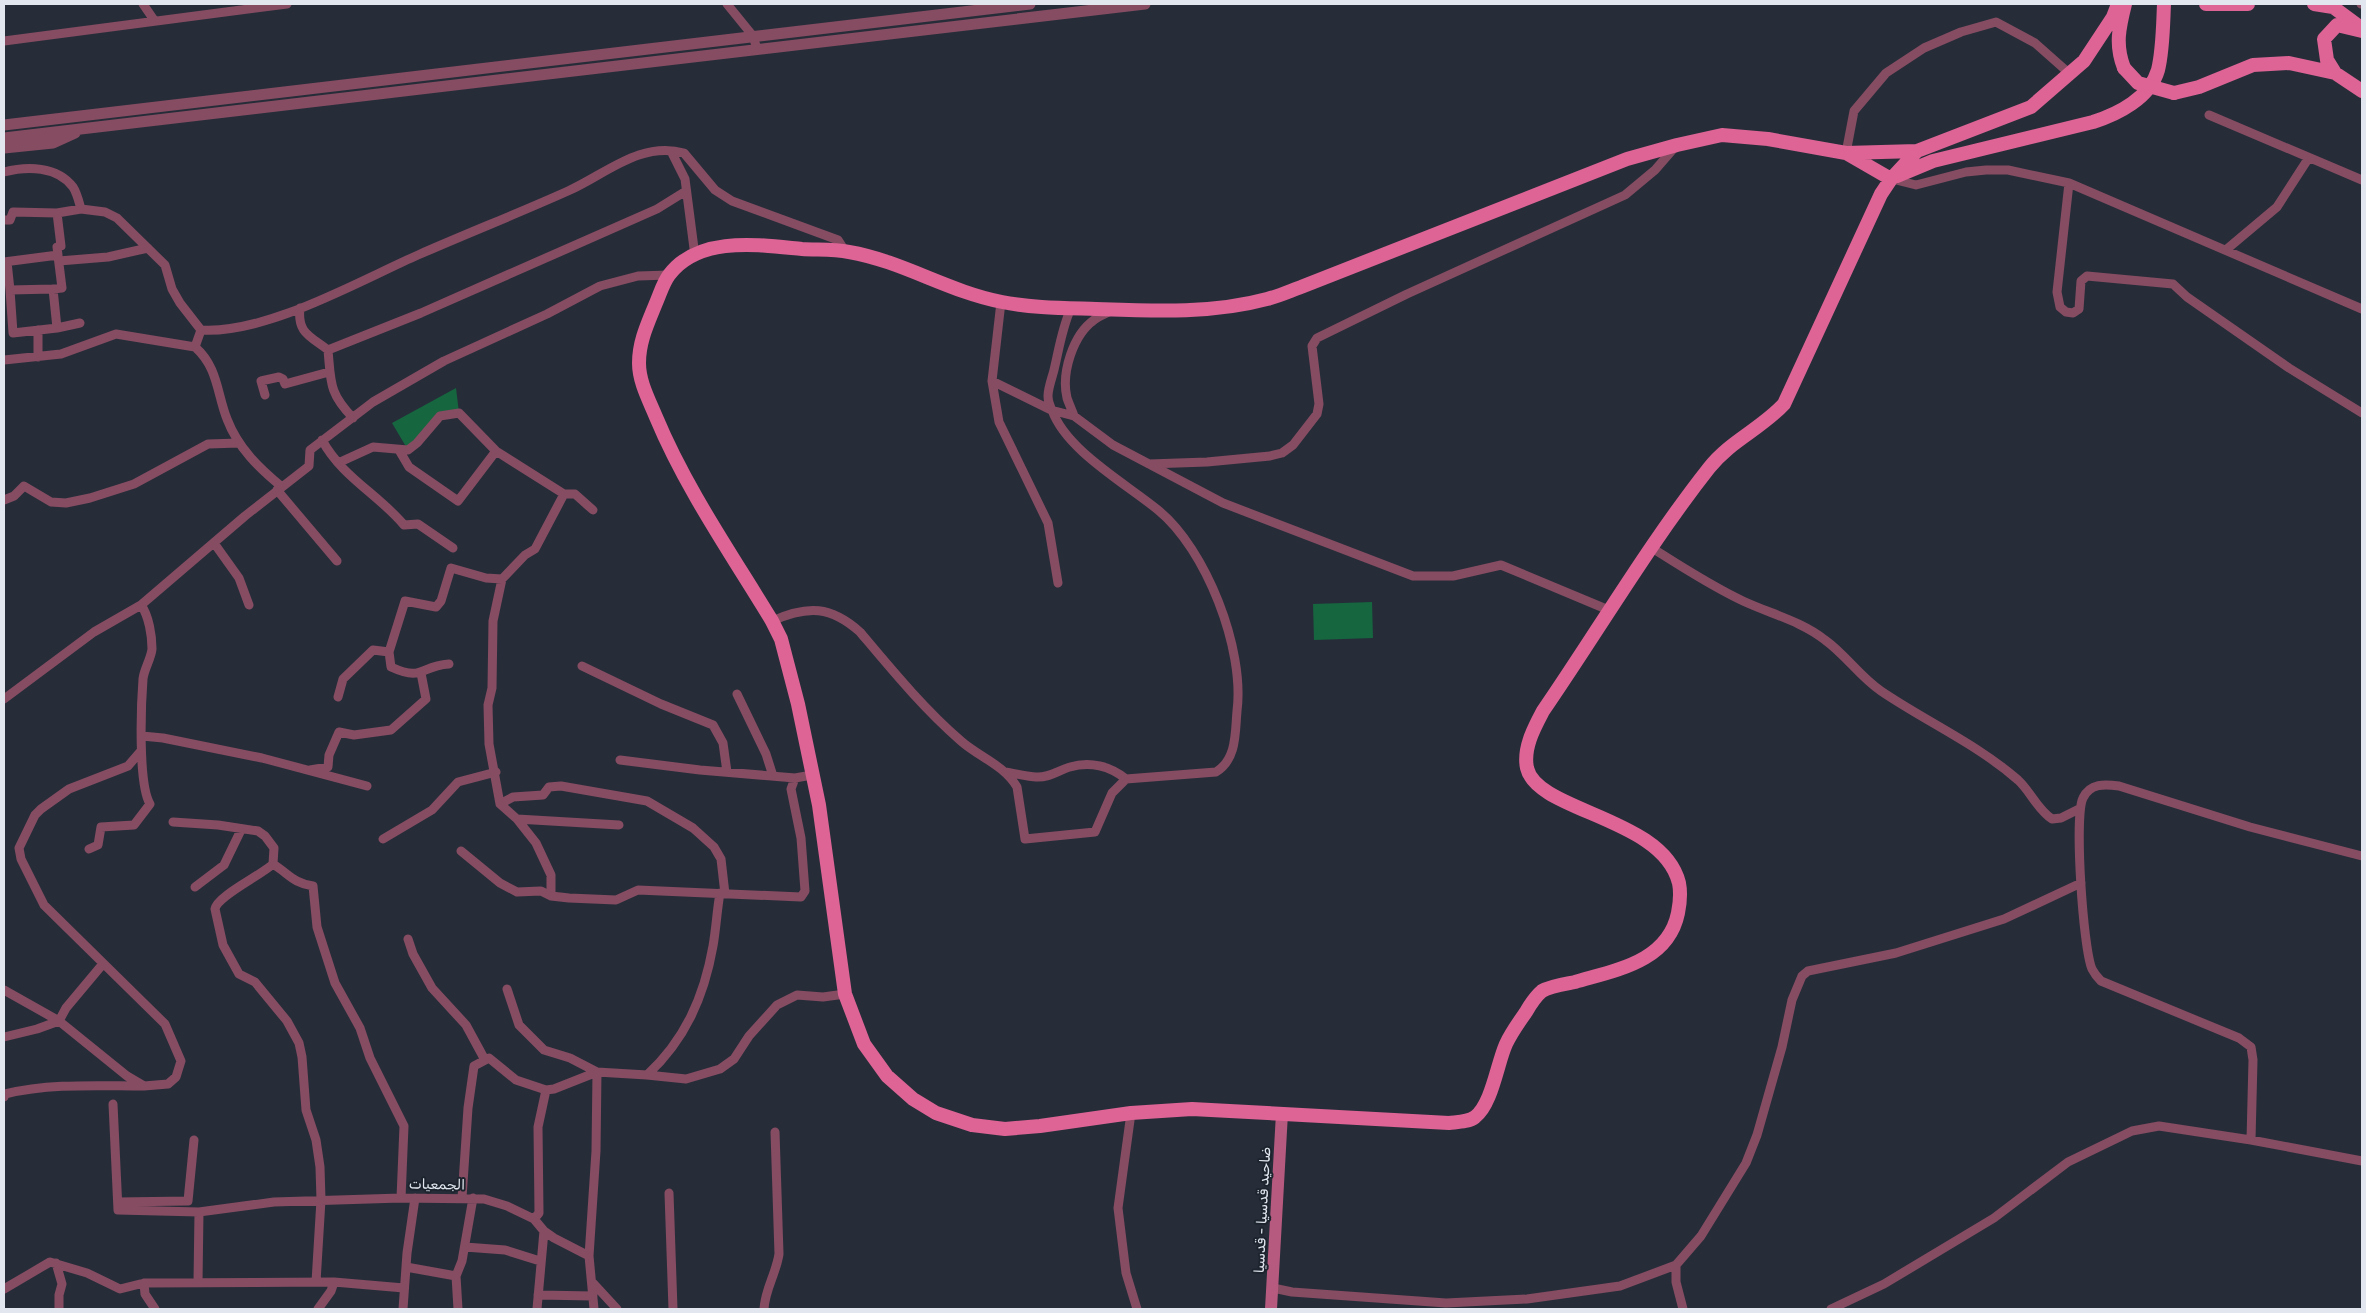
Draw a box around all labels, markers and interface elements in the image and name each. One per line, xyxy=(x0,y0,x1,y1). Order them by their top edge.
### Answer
street label: ضاحيد قدسيا - قدسيا xyxy=(1251,1146,1274,1274)
street label: الجمعيات xyxy=(409,1176,465,1193)

